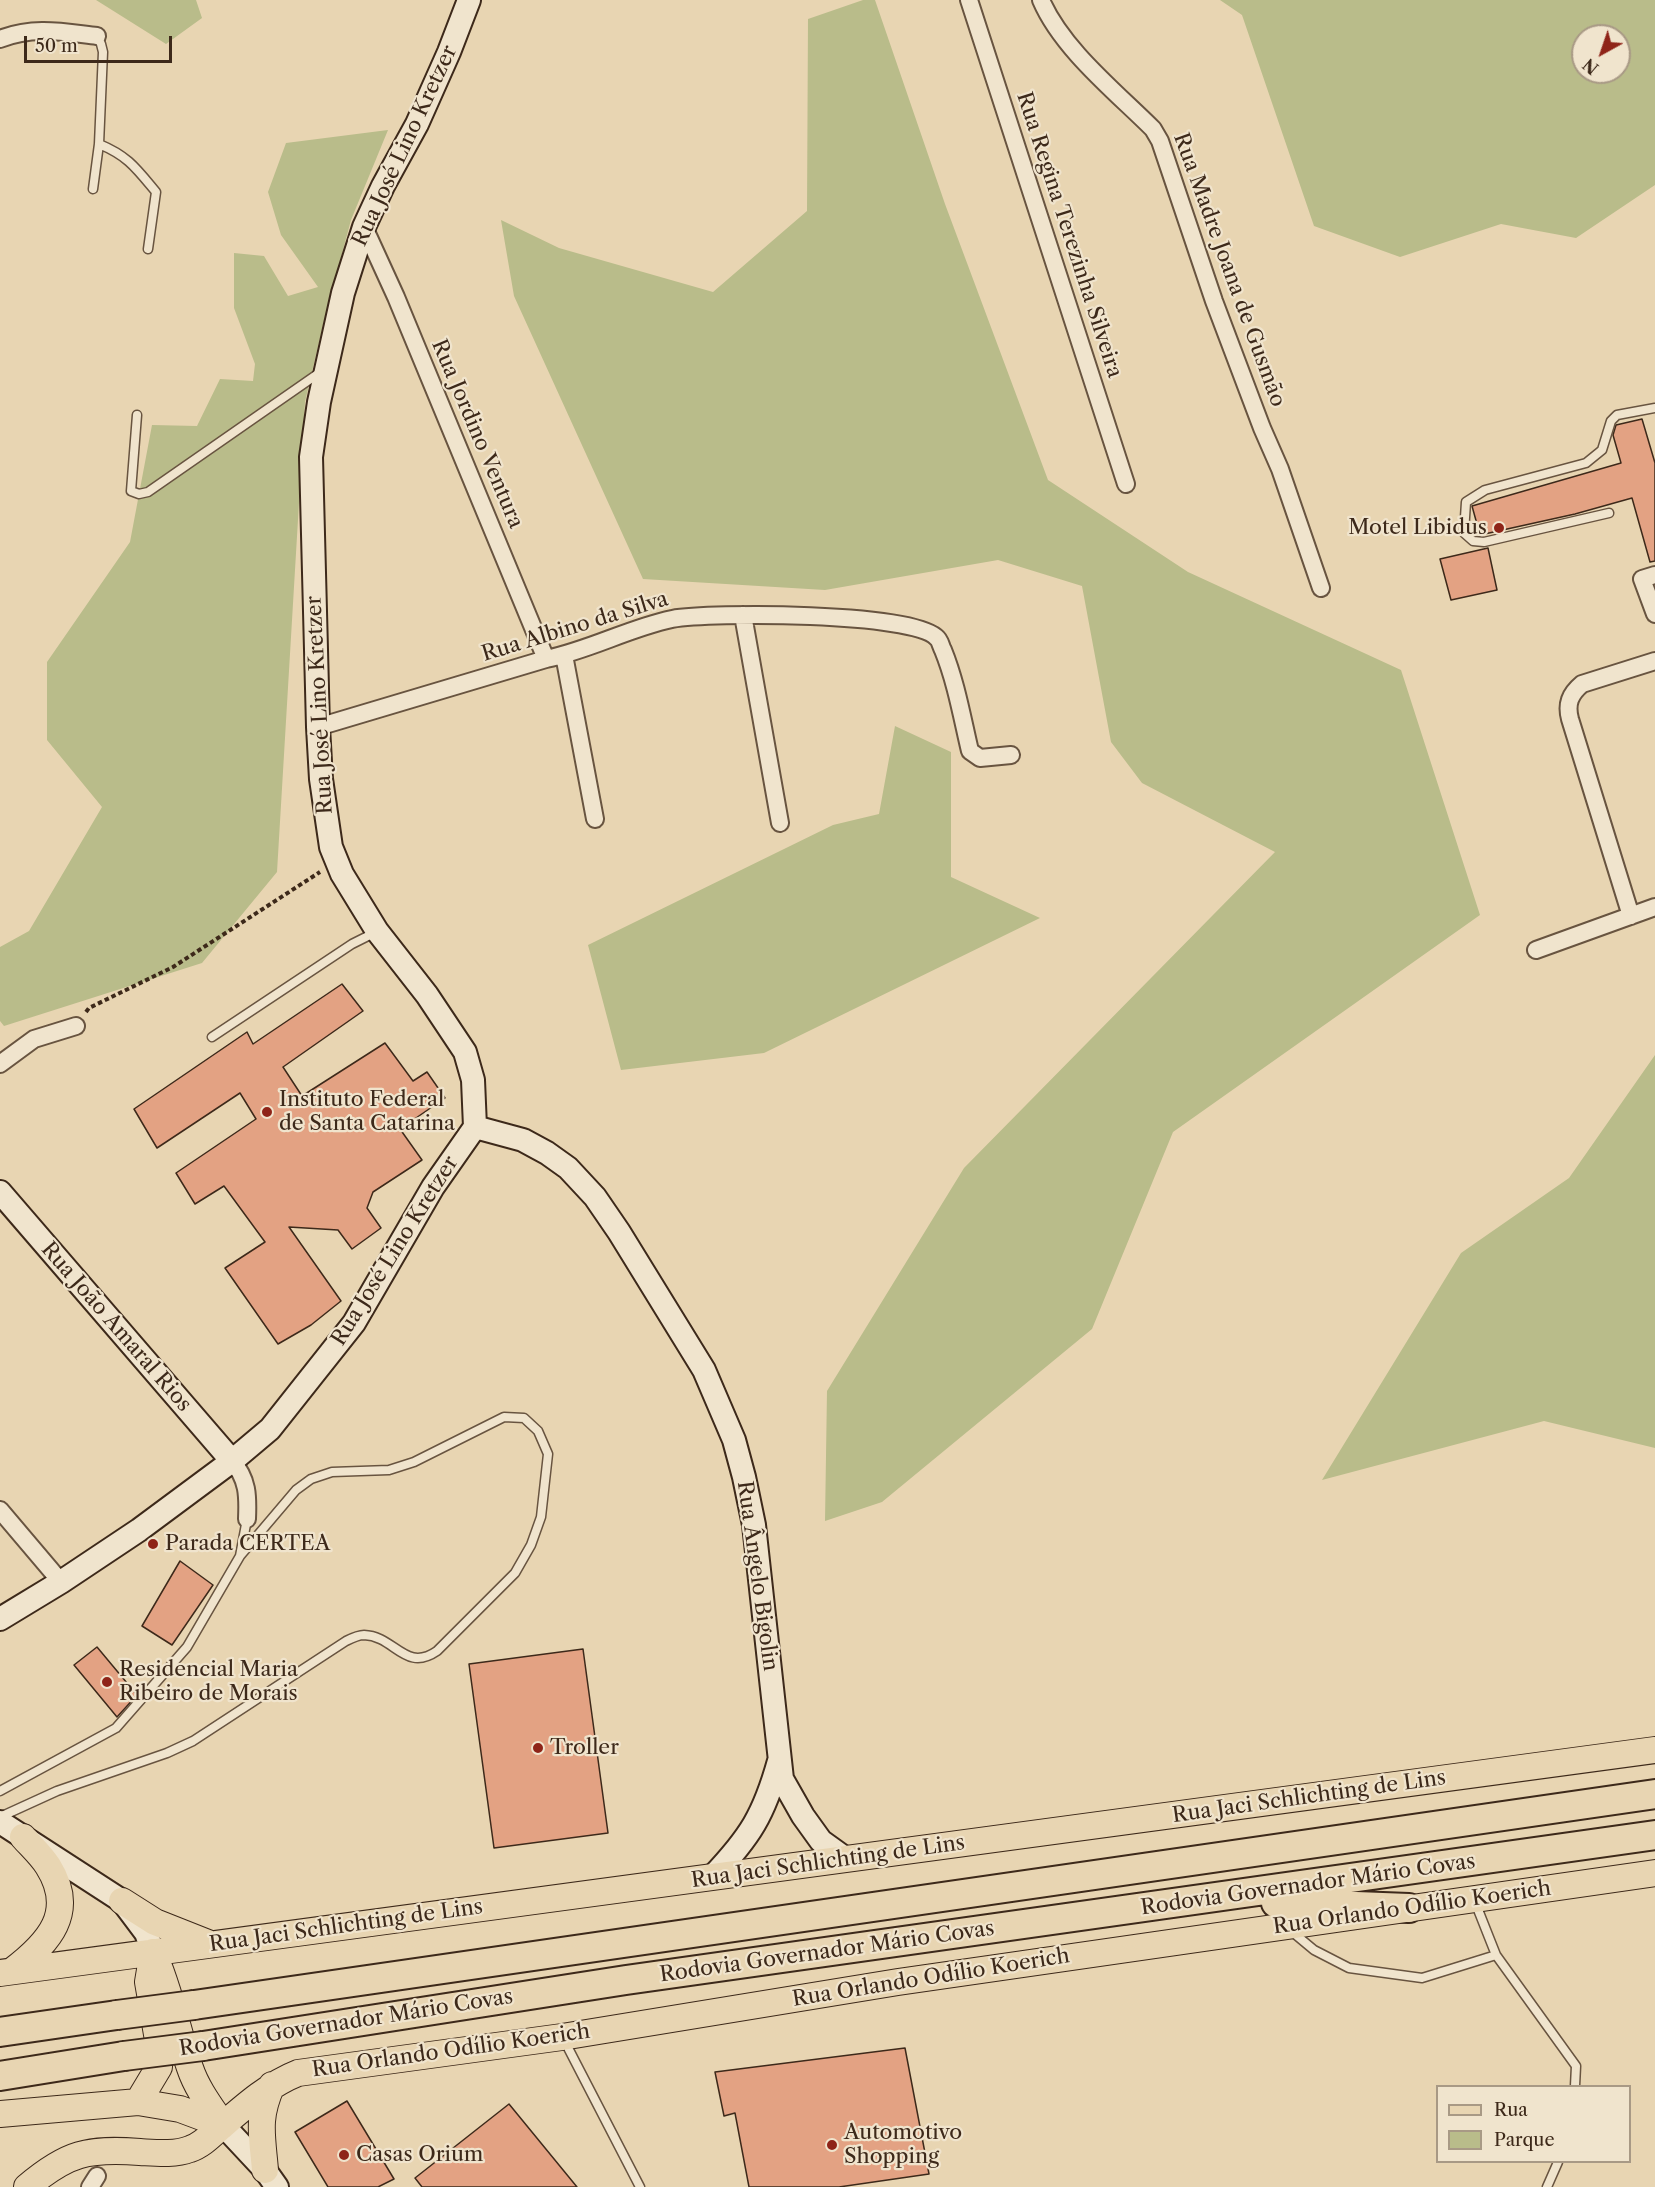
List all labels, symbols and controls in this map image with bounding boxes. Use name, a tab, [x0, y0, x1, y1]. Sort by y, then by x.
scale bar	[27, 24, 176, 62]
north arrow	[1571, 24, 1631, 84]
text: 50 m	[35, 35, 78, 57]
street label: Rua José Lino Kretzer	[347, 42, 463, 250]
text: N	[1579, 54, 1602, 78]
street label: Rua Regina Terezinha Silveira	[1011, 89, 1127, 381]
street label: Rua Madre Joana de Gusmão	[1168, 130, 1290, 410]
street label: Rua Jordino Ventura	[426, 336, 528, 532]
place label: Motel Libidus	[1348, 515, 1487, 541]
marker: Motel Libidus	[1492, 521, 1506, 535]
street label: Rua Albino da Silva	[479, 587, 671, 667]
street label: Rua José Lino Kretzer	[302, 595, 338, 815]
place label: Instituto Federal de Santa Catarina	[279, 1087, 455, 1137]
marker: Instituto Federal de Santa Catarina	[260, 1105, 274, 1119]
street label: Rua José Lino Kretzer	[326, 1152, 464, 1350]
street label: Rua João Amaral Rios	[36, 1237, 196, 1417]
street label: Rua Ângelo Bigolin	[731, 1479, 783, 1673]
place label: Parada CERTEA	[165, 1531, 330, 1557]
marker: Parada CERTEA	[146, 1537, 160, 1551]
place label: Residencial Maria Ribeiro de Morais	[119, 1657, 298, 1707]
marker: Residencial Maria Ribeiro de Morais	[100, 1675, 114, 1689]
place label: Troller	[550, 1735, 619, 1761]
marker: Troller	[531, 1741, 545, 1755]
street label: Rua Jaci Schlichting de Lins	[1171, 1765, 1447, 1829]
street label: Rua Jaci Schlichting de Lins	[690, 1830, 966, 1894]
street label: Rodovia Governador Mário Covas	[1139, 1849, 1477, 1921]
street label: Rua Orlando Odílio Koerich	[1271, 1876, 1553, 1940]
street label: Rua Jaci Schlichting de Lins	[208, 1894, 484, 1958]
street label: Rodovia Governador Mário Covas	[658, 1916, 996, 1988]
street label: Rua Orlando Odílio Koerich	[791, 1944, 1071, 2012]
street label: Rodovia Governador Mário Covas	[177, 1984, 515, 2062]
street label: Rua Orlando Odílio Koerich	[310, 2019, 592, 2083]
legend	[1436, 2085, 1631, 2163]
text: Rua	[1494, 2099, 1528, 2121]
place label: Automotivo Shopping	[844, 2120, 962, 2170]
text: Parque	[1494, 2129, 1555, 2151]
marker: Automotivo Shopping	[825, 2138, 839, 2152]
place label: Casas Orium	[356, 2142, 483, 2168]
marker: Casas Orium	[337, 2148, 351, 2162]

